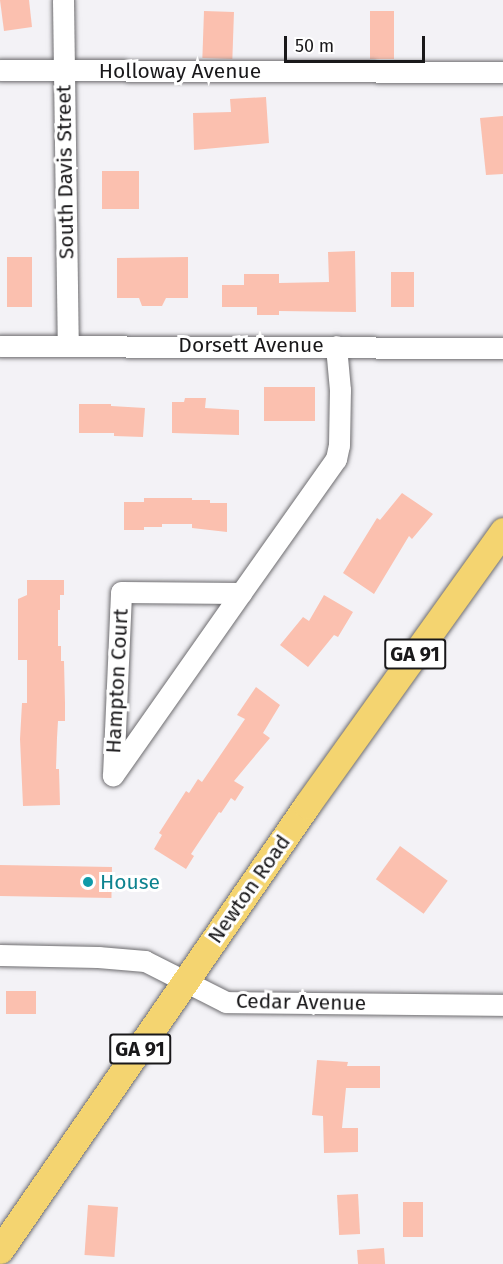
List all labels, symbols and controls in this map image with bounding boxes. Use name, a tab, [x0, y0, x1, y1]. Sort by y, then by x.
scale bar	[287, 24, 428, 62]
text: 50 m	[295, 35, 334, 57]
street label: Holloway Avenue	[99, 58, 261, 84]
street label: South Davis Street	[51, 85, 79, 259]
street label: Dorsett Avenue	[178, 332, 324, 358]
street label: Hampton Court	[101, 608, 133, 754]
road number: GA 91	[384, 637, 446, 671]
street label: Newton Road	[202, 830, 296, 948]
place label: House	[100, 869, 160, 895]
marker: House	[81, 875, 95, 889]
street label: Cedar Avenue	[236, 988, 366, 1016]
road number: GA 91	[108, 1032, 172, 1066]

